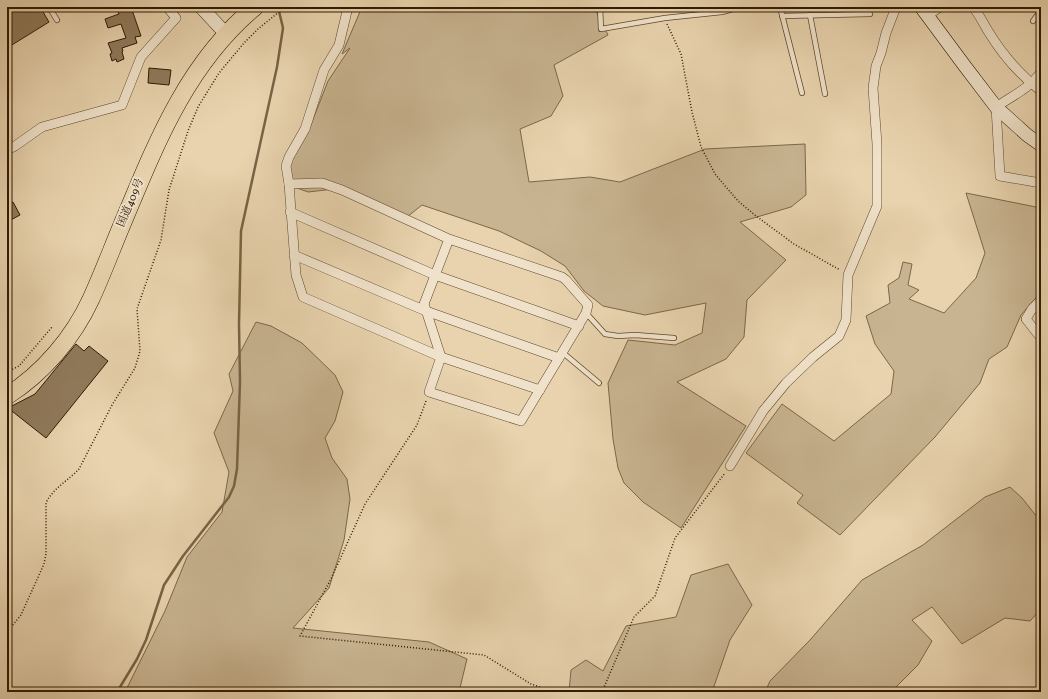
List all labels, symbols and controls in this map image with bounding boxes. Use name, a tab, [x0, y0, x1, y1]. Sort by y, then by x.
street label: 国道409号	[114, 176, 148, 230]

